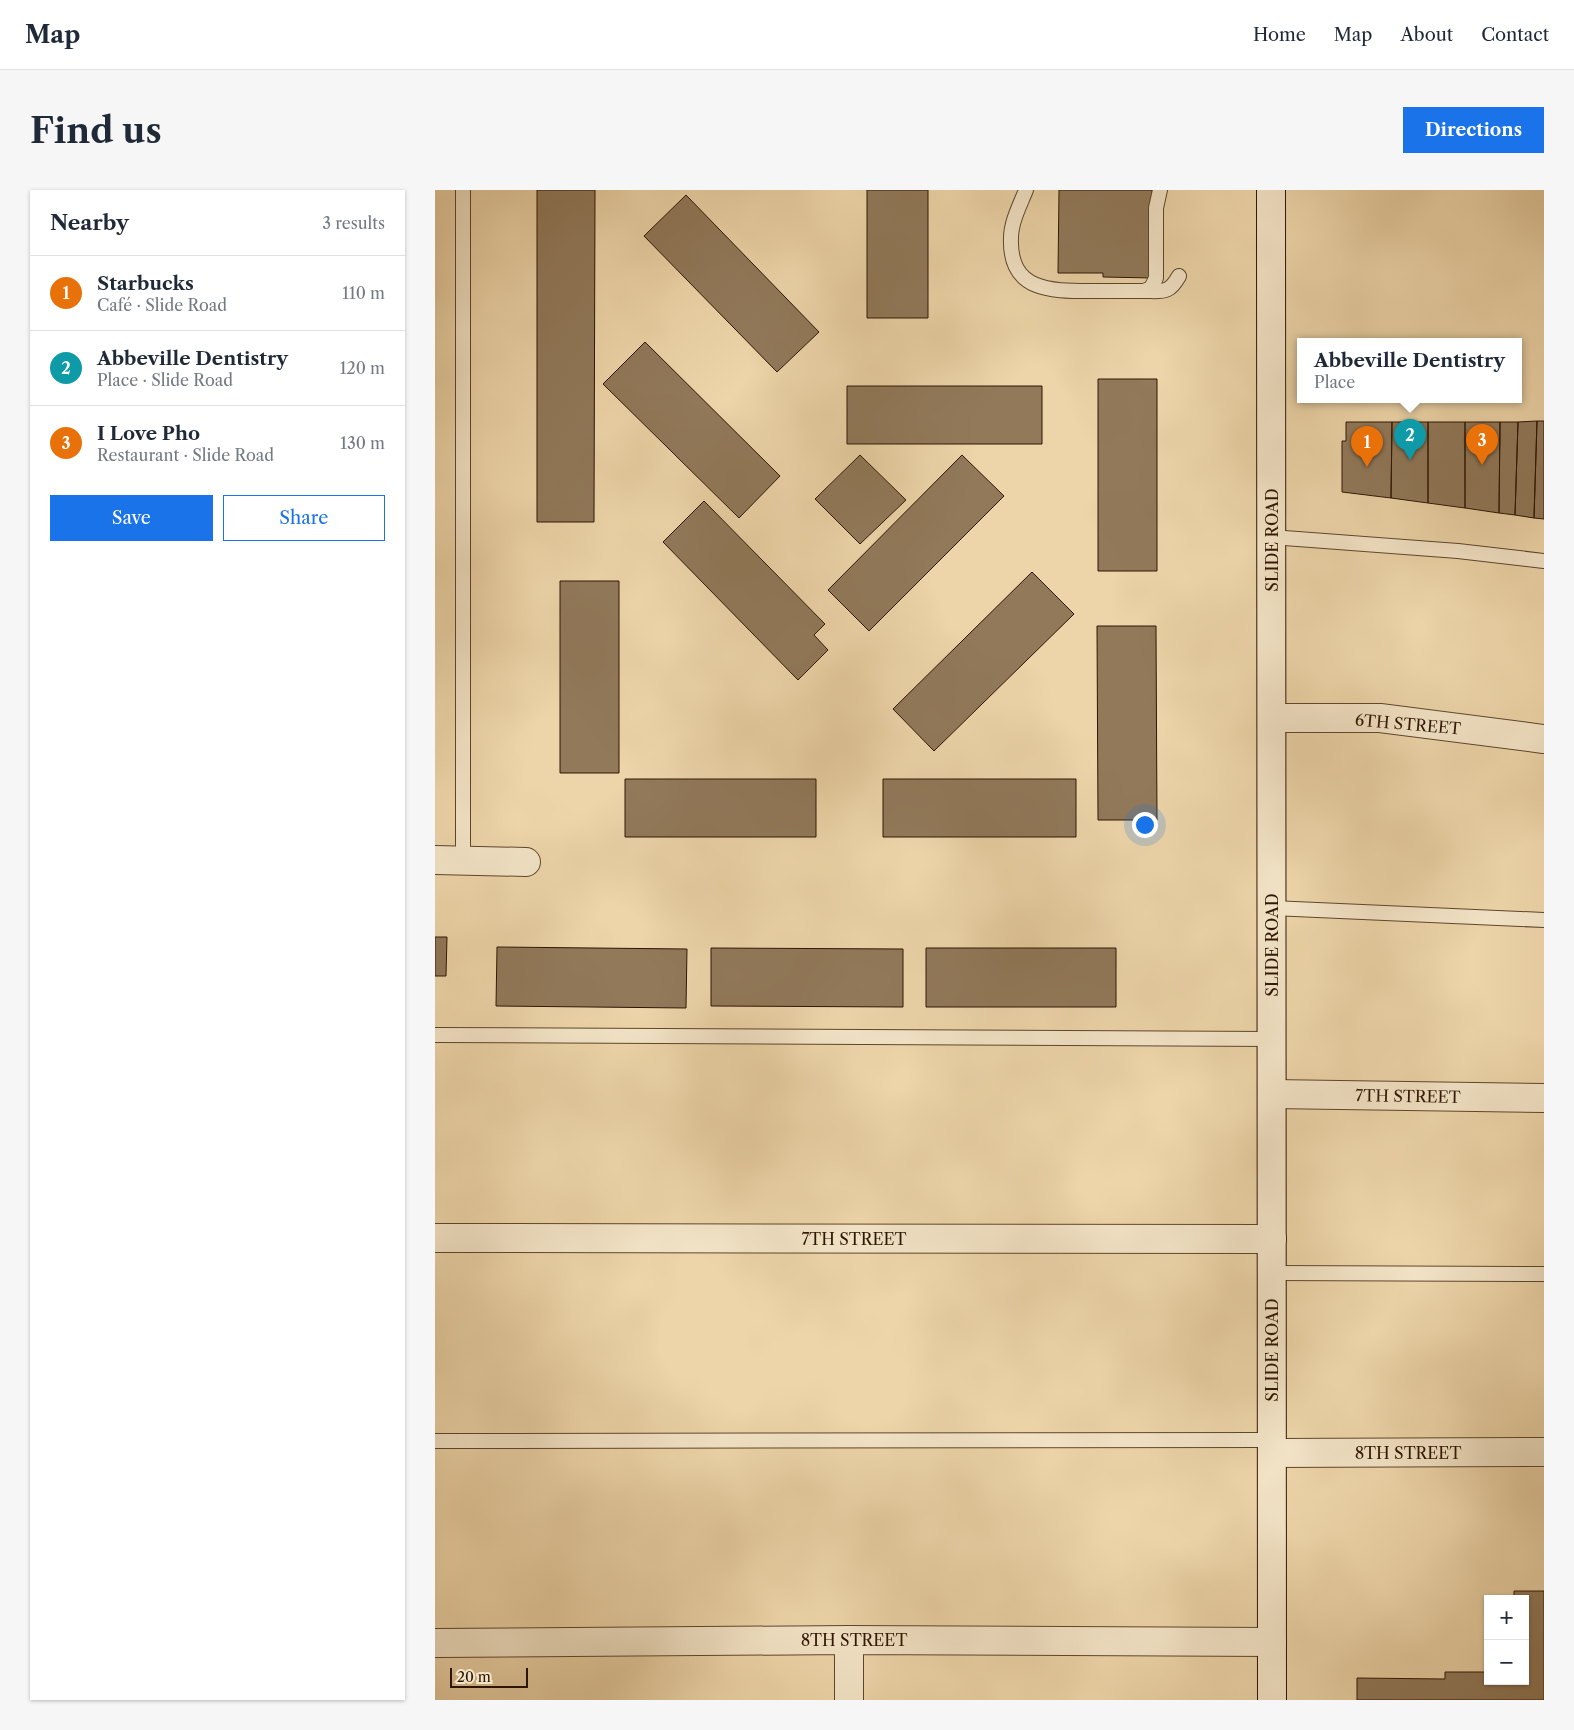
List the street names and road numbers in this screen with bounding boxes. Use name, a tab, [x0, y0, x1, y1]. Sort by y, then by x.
street label: SLIDE ROAD	[1262, 488, 1282, 592]
street label: 6TH STREET	[1354, 709, 1462, 739]
street label: SLIDE ROAD	[1262, 893, 1282, 997]
street label: 7TH STREET	[1355, 1085, 1461, 1107]
street label: 7TH STREET	[801, 1229, 907, 1249]
street label: SLIDE ROAD	[1262, 1298, 1282, 1402]
street label: 8TH STREET	[1355, 1443, 1461, 1463]
street label: 8TH STREET	[801, 1630, 907, 1650]

